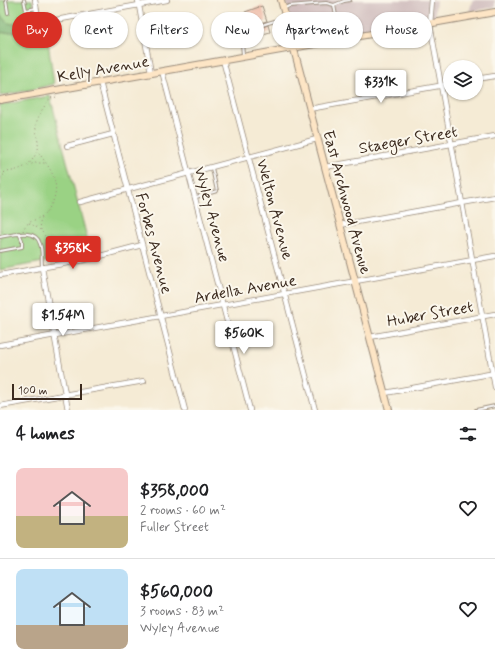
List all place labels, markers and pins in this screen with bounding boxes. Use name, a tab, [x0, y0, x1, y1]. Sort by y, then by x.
pin: $331K	[353, 70, 409, 104]
pin: $358K	[45, 236, 101, 270]
pin: $1.54M	[30, 303, 96, 337]
pin: $560K	[216, 321, 272, 355]

